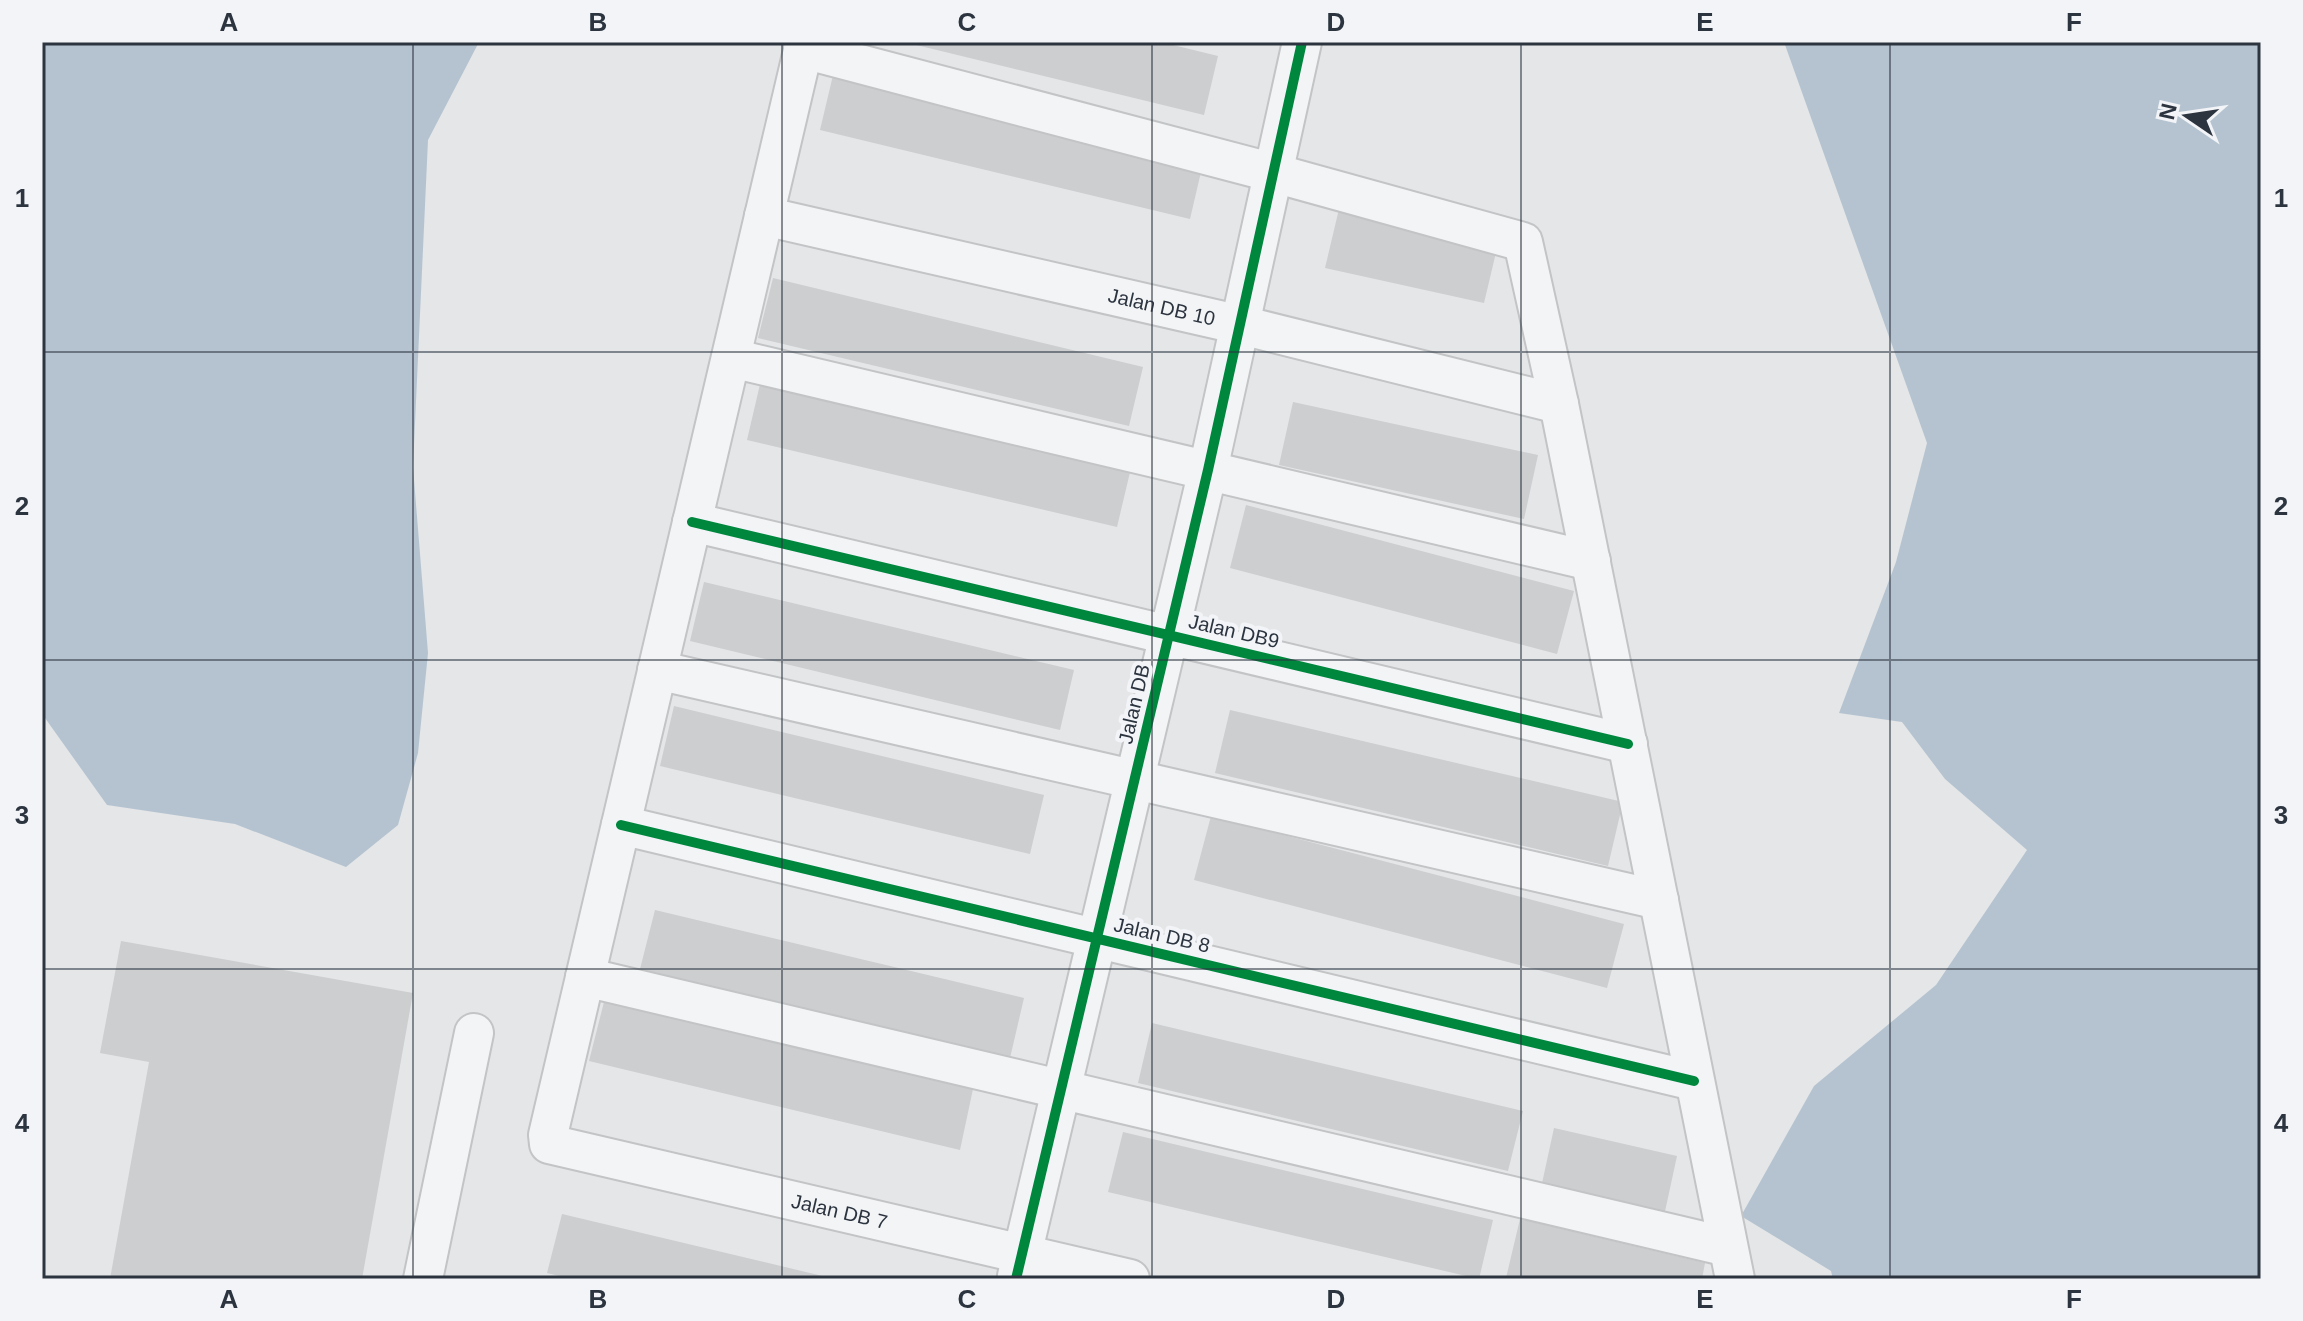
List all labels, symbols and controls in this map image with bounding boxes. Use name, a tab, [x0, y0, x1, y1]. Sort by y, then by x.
text: A	[220, 7, 239, 37]
text: B	[589, 7, 607, 37]
text: C	[958, 7, 977, 37]
text: D	[1327, 7, 1345, 37]
text: E	[1696, 7, 1714, 37]
text: F	[2066, 7, 2082, 37]
north arrow	[2147, 76, 2227, 156]
text: N	[2154, 101, 2182, 122]
text: 1	[15, 183, 29, 213]
text: 1	[2274, 183, 2288, 213]
street label: Jalan DB 10	[1106, 284, 1217, 330]
text: 2	[15, 491, 29, 521]
text: 2	[2274, 491, 2288, 521]
street label: Jalan DB9	[1187, 610, 1281, 652]
street label: Jalan DB	[1114, 662, 1154, 746]
text: 3	[15, 800, 29, 830]
text: 3	[2274, 800, 2288, 830]
street label: Jalan DB 8	[1112, 913, 1212, 957]
text: 4	[15, 1108, 30, 1138]
text: 4	[2274, 1108, 2289, 1138]
street label: Jalan DB 7	[789, 1190, 890, 1233]
text: A	[220, 1284, 239, 1314]
text: B	[589, 1284, 607, 1314]
text: C	[958, 1284, 977, 1314]
text: D	[1327, 1284, 1345, 1314]
text: E	[1696, 1284, 1714, 1314]
text: F	[2066, 1284, 2082, 1314]

